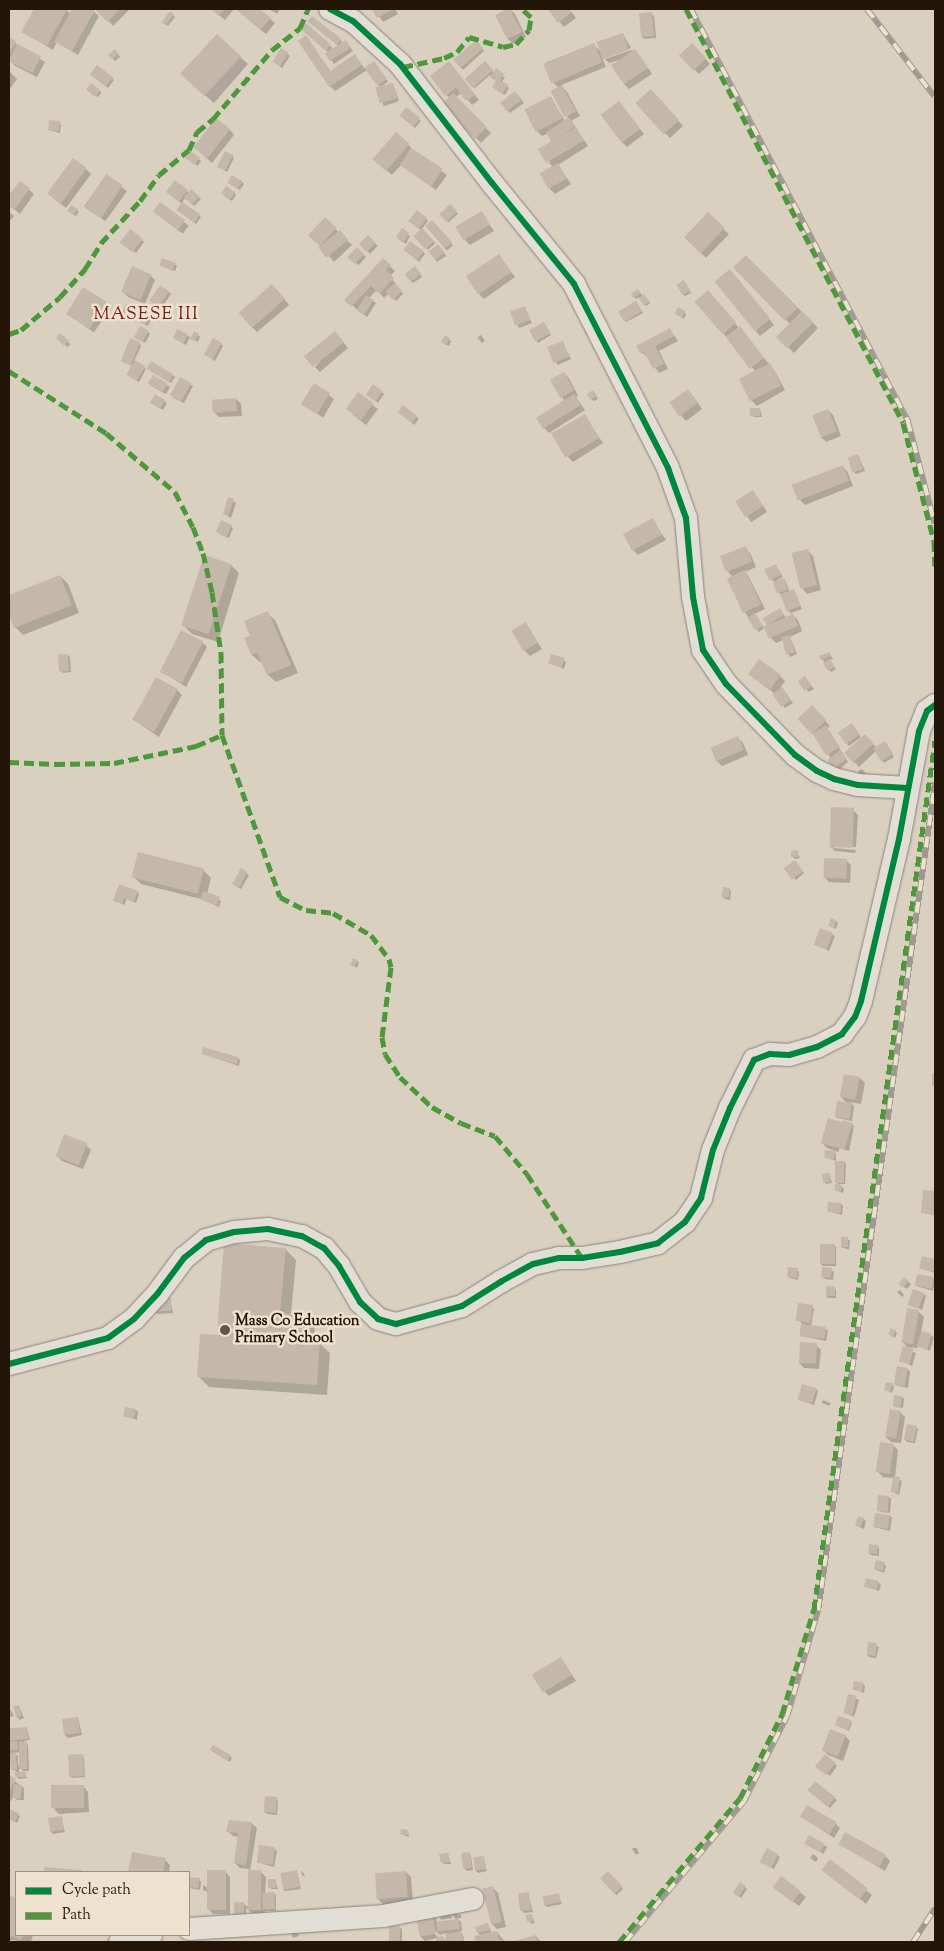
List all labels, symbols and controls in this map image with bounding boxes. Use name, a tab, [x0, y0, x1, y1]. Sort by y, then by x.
district label: MASESE III	[92, 304, 200, 326]
place label: Mass Co Education Primary School	[235, 1312, 360, 1347]
marker: Mass Co Education Primary School	[219, 1324, 231, 1336]
legend	[15, 1871, 190, 1936]
text: Cycle path	[62, 1880, 131, 1901]
text: Path	[62, 1905, 91, 1926]

